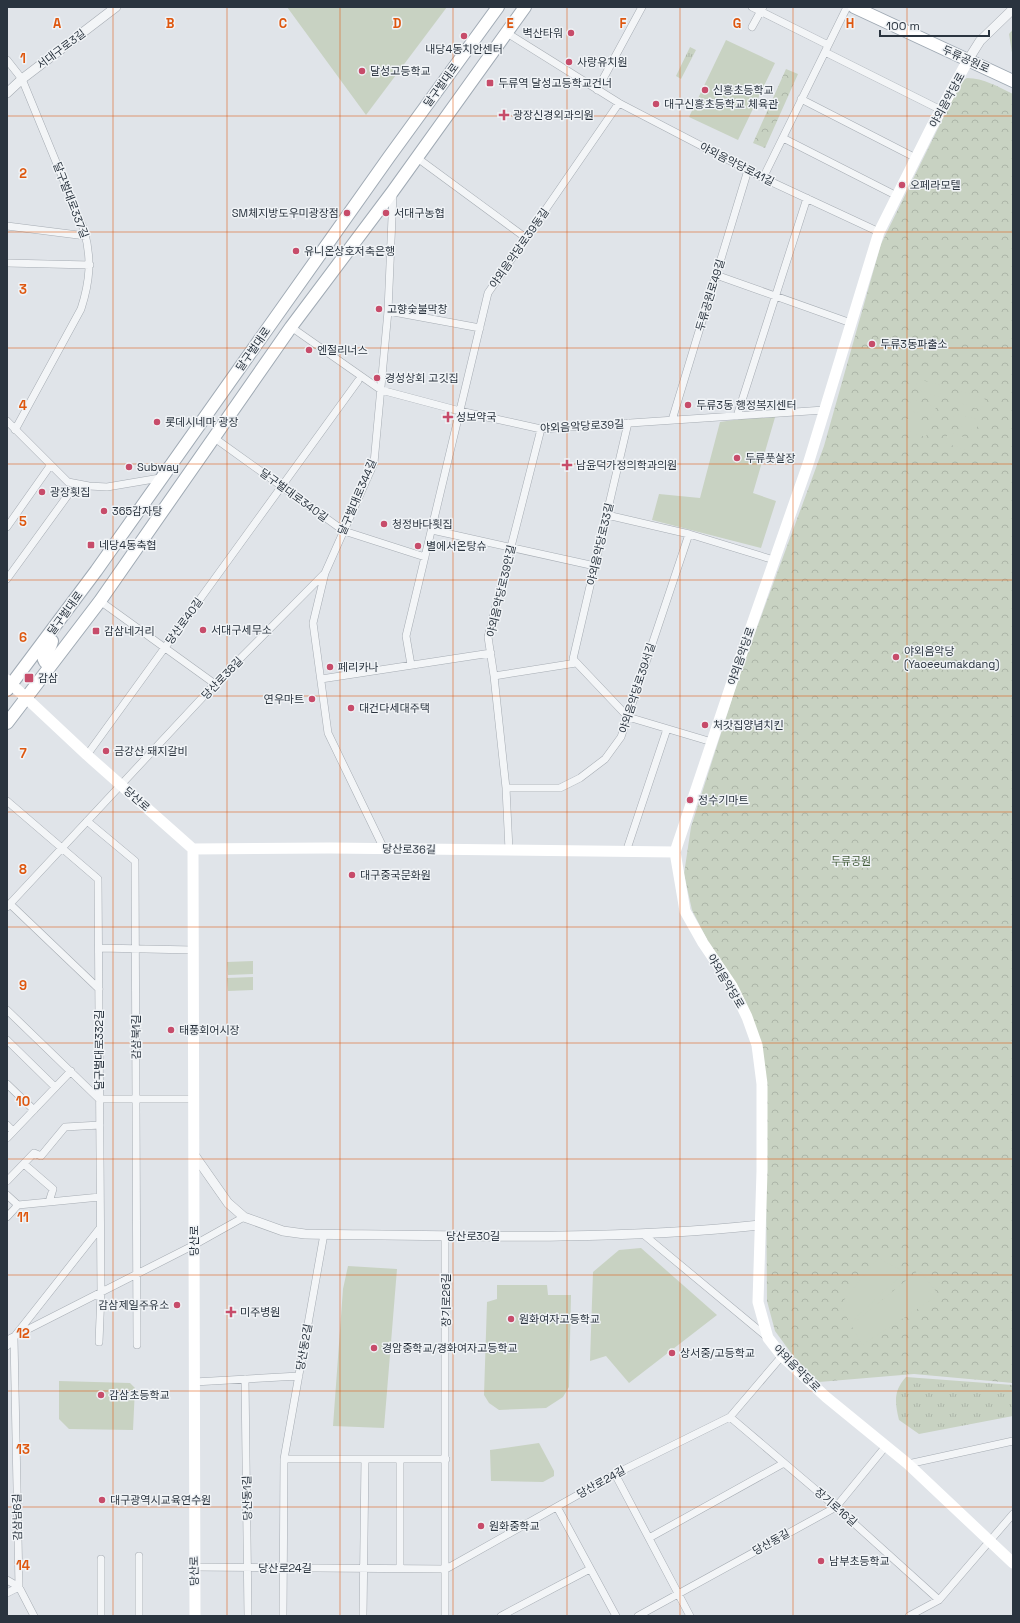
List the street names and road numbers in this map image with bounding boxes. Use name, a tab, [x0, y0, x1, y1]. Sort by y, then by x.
street label: 서대구로3길	[34, 26, 88, 72]
street label: 두류공원로	[940, 42, 992, 76]
street label: 달구벌대로	[420, 60, 462, 110]
street label: 야외음악당로	[926, 70, 968, 130]
street label: 야외음악당로41길	[697, 139, 777, 189]
street label: 달구벌대로337길	[50, 160, 92, 240]
street label: 야외음악당로39동길	[486, 205, 552, 291]
street label: 두류공원로49길	[692, 257, 728, 333]
street label: 달구벌대로	[233, 324, 273, 374]
street label: 야외음악당로39길	[540, 417, 624, 435]
street label: 달구벌대로344길	[335, 457, 379, 537]
street label: 달구벌대로340길	[257, 465, 331, 525]
street label: 야외음악당로33길	[584, 501, 616, 587]
street label: 야외음악당로39안길	[484, 543, 518, 639]
street label: 달구벌대로	[44, 588, 86, 638]
street label: 당산로40길	[162, 595, 206, 647]
street label: 야외음악당로	[724, 625, 758, 687]
street label: 야외음악당로39서길	[616, 641, 658, 735]
street label: 당산로38길	[198, 654, 246, 702]
street label: 당산로	[121, 784, 153, 814]
street label: 당산로36길	[382, 842, 436, 856]
street label: 야외음악당로	[704, 951, 748, 1011]
street label: 달구벌대로332길	[92, 1010, 106, 1090]
street label: 감삼북1길	[129, 1014, 143, 1060]
street label: 당산로	[187, 1226, 201, 1256]
street label: 당산로30길	[446, 1229, 500, 1243]
street label: 장기로26길	[439, 1273, 453, 1327]
street label: 당산동2길	[293, 1323, 315, 1371]
street label: 야외음악당로	[771, 1342, 823, 1394]
street label: 당산로24길	[574, 1463, 628, 1501]
street label: 당산동1길	[240, 1475, 254, 1521]
street label: 장기로16길	[812, 1485, 860, 1529]
street label: 감삼남6길	[10, 1493, 24, 1541]
street label: 당산동길	[750, 1526, 792, 1558]
street label: 당산로	[187, 1556, 201, 1586]
street label: 당산로24길	[258, 1561, 312, 1575]

